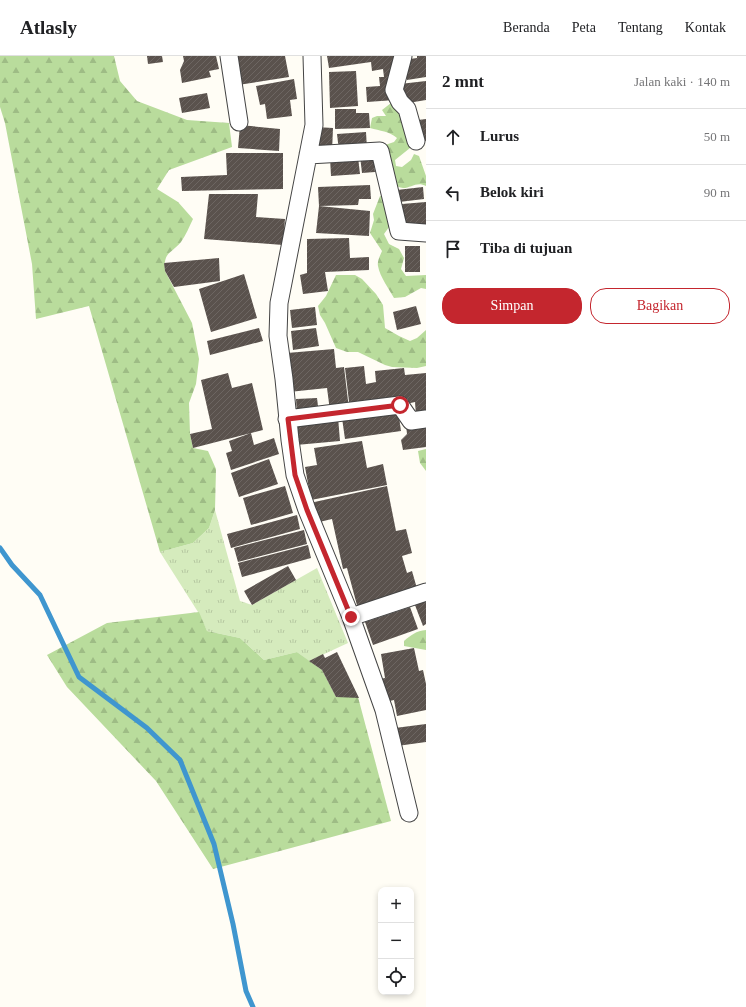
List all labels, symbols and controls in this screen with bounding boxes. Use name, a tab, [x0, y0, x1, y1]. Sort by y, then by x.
text: Atlasly	[20, 17, 77, 38]
text: Beranda	[503, 20, 550, 35]
text: Peta	[572, 20, 596, 35]
text: Tentang	[618, 20, 663, 35]
text: Kontak	[685, 20, 726, 35]
text: 2 mnt	[442, 72, 484, 91]
text: Jalan kaki · 140 m	[634, 74, 730, 89]
icon: ahead	[442, 126, 464, 148]
text: Lurus	[480, 128, 519, 144]
text: 50 m	[704, 129, 730, 144]
icon: left	[442, 182, 464, 204]
text: Belok kiri	[480, 184, 544, 200]
text: 90 m	[704, 185, 730, 200]
icon: arrive	[442, 238, 464, 260]
text: Tiba di tujuan	[480, 240, 572, 256]
button: Simpan	[442, 288, 582, 324]
button: Bagikan	[590, 288, 730, 324]
route start	[391, 396, 409, 414]
route end	[342, 608, 360, 626]
map controls	[378, 887, 414, 995]
button: +	[378, 887, 414, 923]
button: −	[378, 923, 414, 959]
button: locate	[378, 959, 414, 995]

